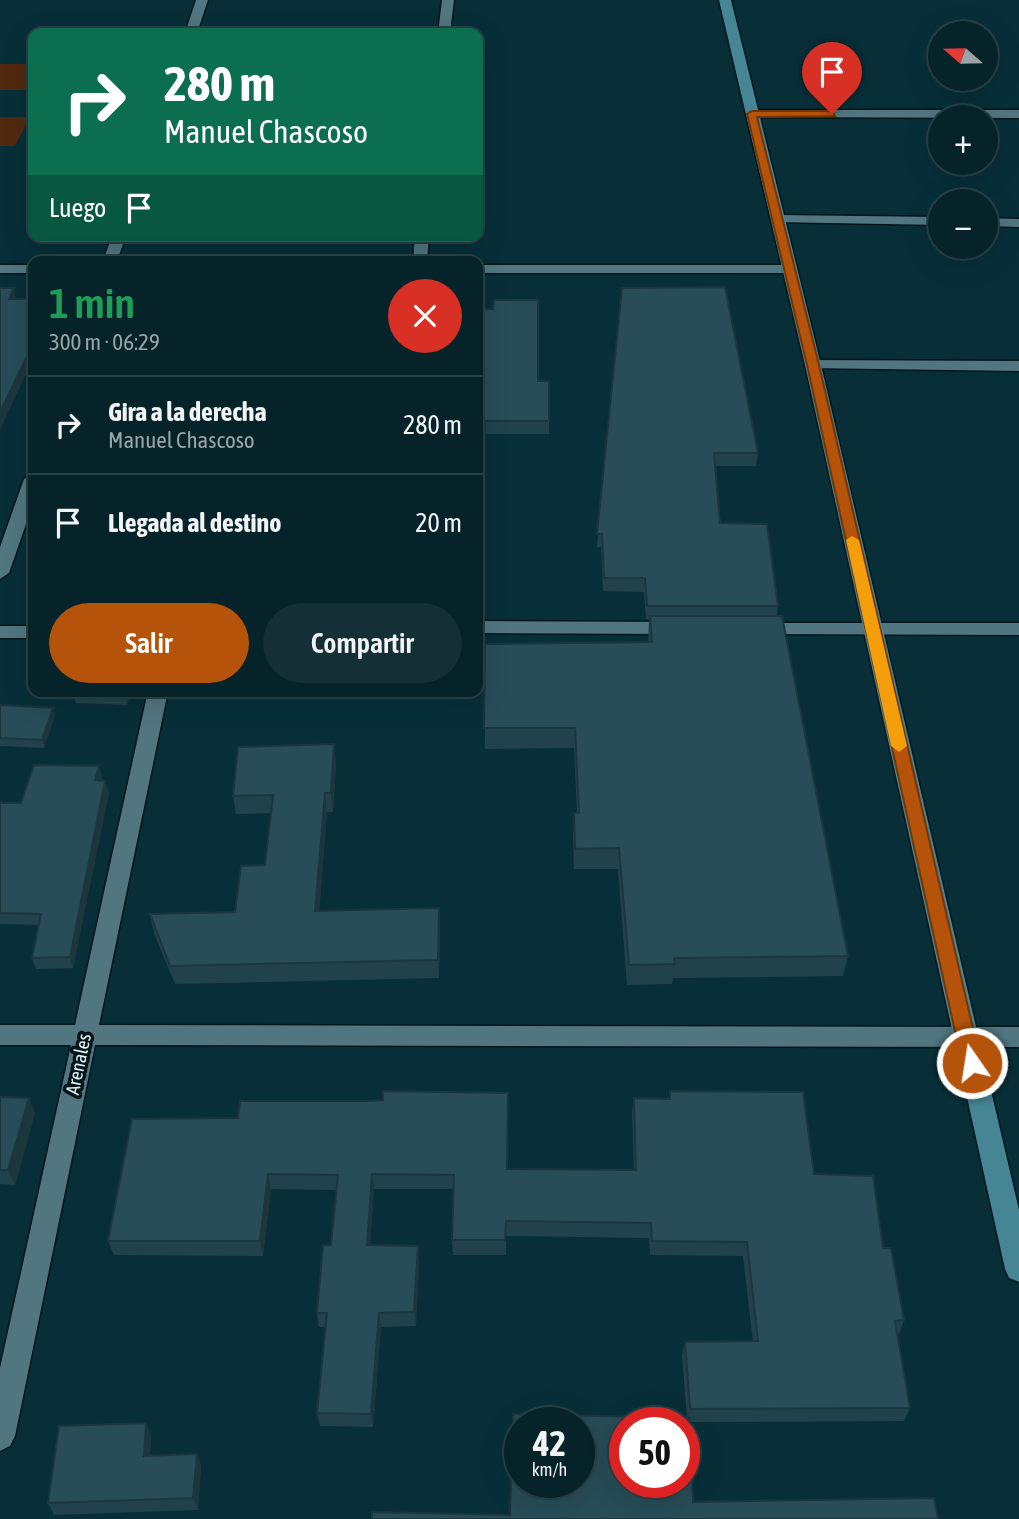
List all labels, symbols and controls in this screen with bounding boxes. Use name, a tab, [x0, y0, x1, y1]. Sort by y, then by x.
north arrow	[928, 21, 998, 91]
map controls	[928, 21, 998, 259]
pin	[802, 42, 862, 114]
icon: arrive	[813, 53, 851, 91]
text: 280 m	[164, 55, 275, 111]
icon: right	[49, 56, 140, 147]
button: +	[928, 105, 998, 175]
text: Manuel Chascoso	[164, 113, 368, 150]
icon: arrive	[120, 189, 158, 227]
button: −	[928, 189, 998, 259]
text: Luego	[49, 193, 106, 223]
text: 1 min	[49, 279, 135, 327]
button: close	[388, 279, 462, 353]
text: 300 m · 06:29	[49, 329, 160, 355]
text: Gira a la derecha	[108, 397, 267, 427]
icon: right	[49, 406, 87, 444]
text: 280 m	[403, 410, 462, 440]
text: Manuel Chascoso	[108, 427, 255, 453]
icon: arrive	[49, 504, 87, 542]
text: Llegada al destino	[108, 508, 281, 538]
text: 20 m	[415, 508, 462, 538]
button: Salir	[49, 603, 249, 683]
button: Compartir	[263, 603, 462, 683]
position arrow	[935, 1026, 1009, 1100]
street label: Arenales	[61, 1031, 95, 1097]
speed limit sign: 50	[609, 1407, 700, 1498]
text: 42	[533, 1423, 566, 1463]
text: km/h	[532, 1459, 567, 1480]

